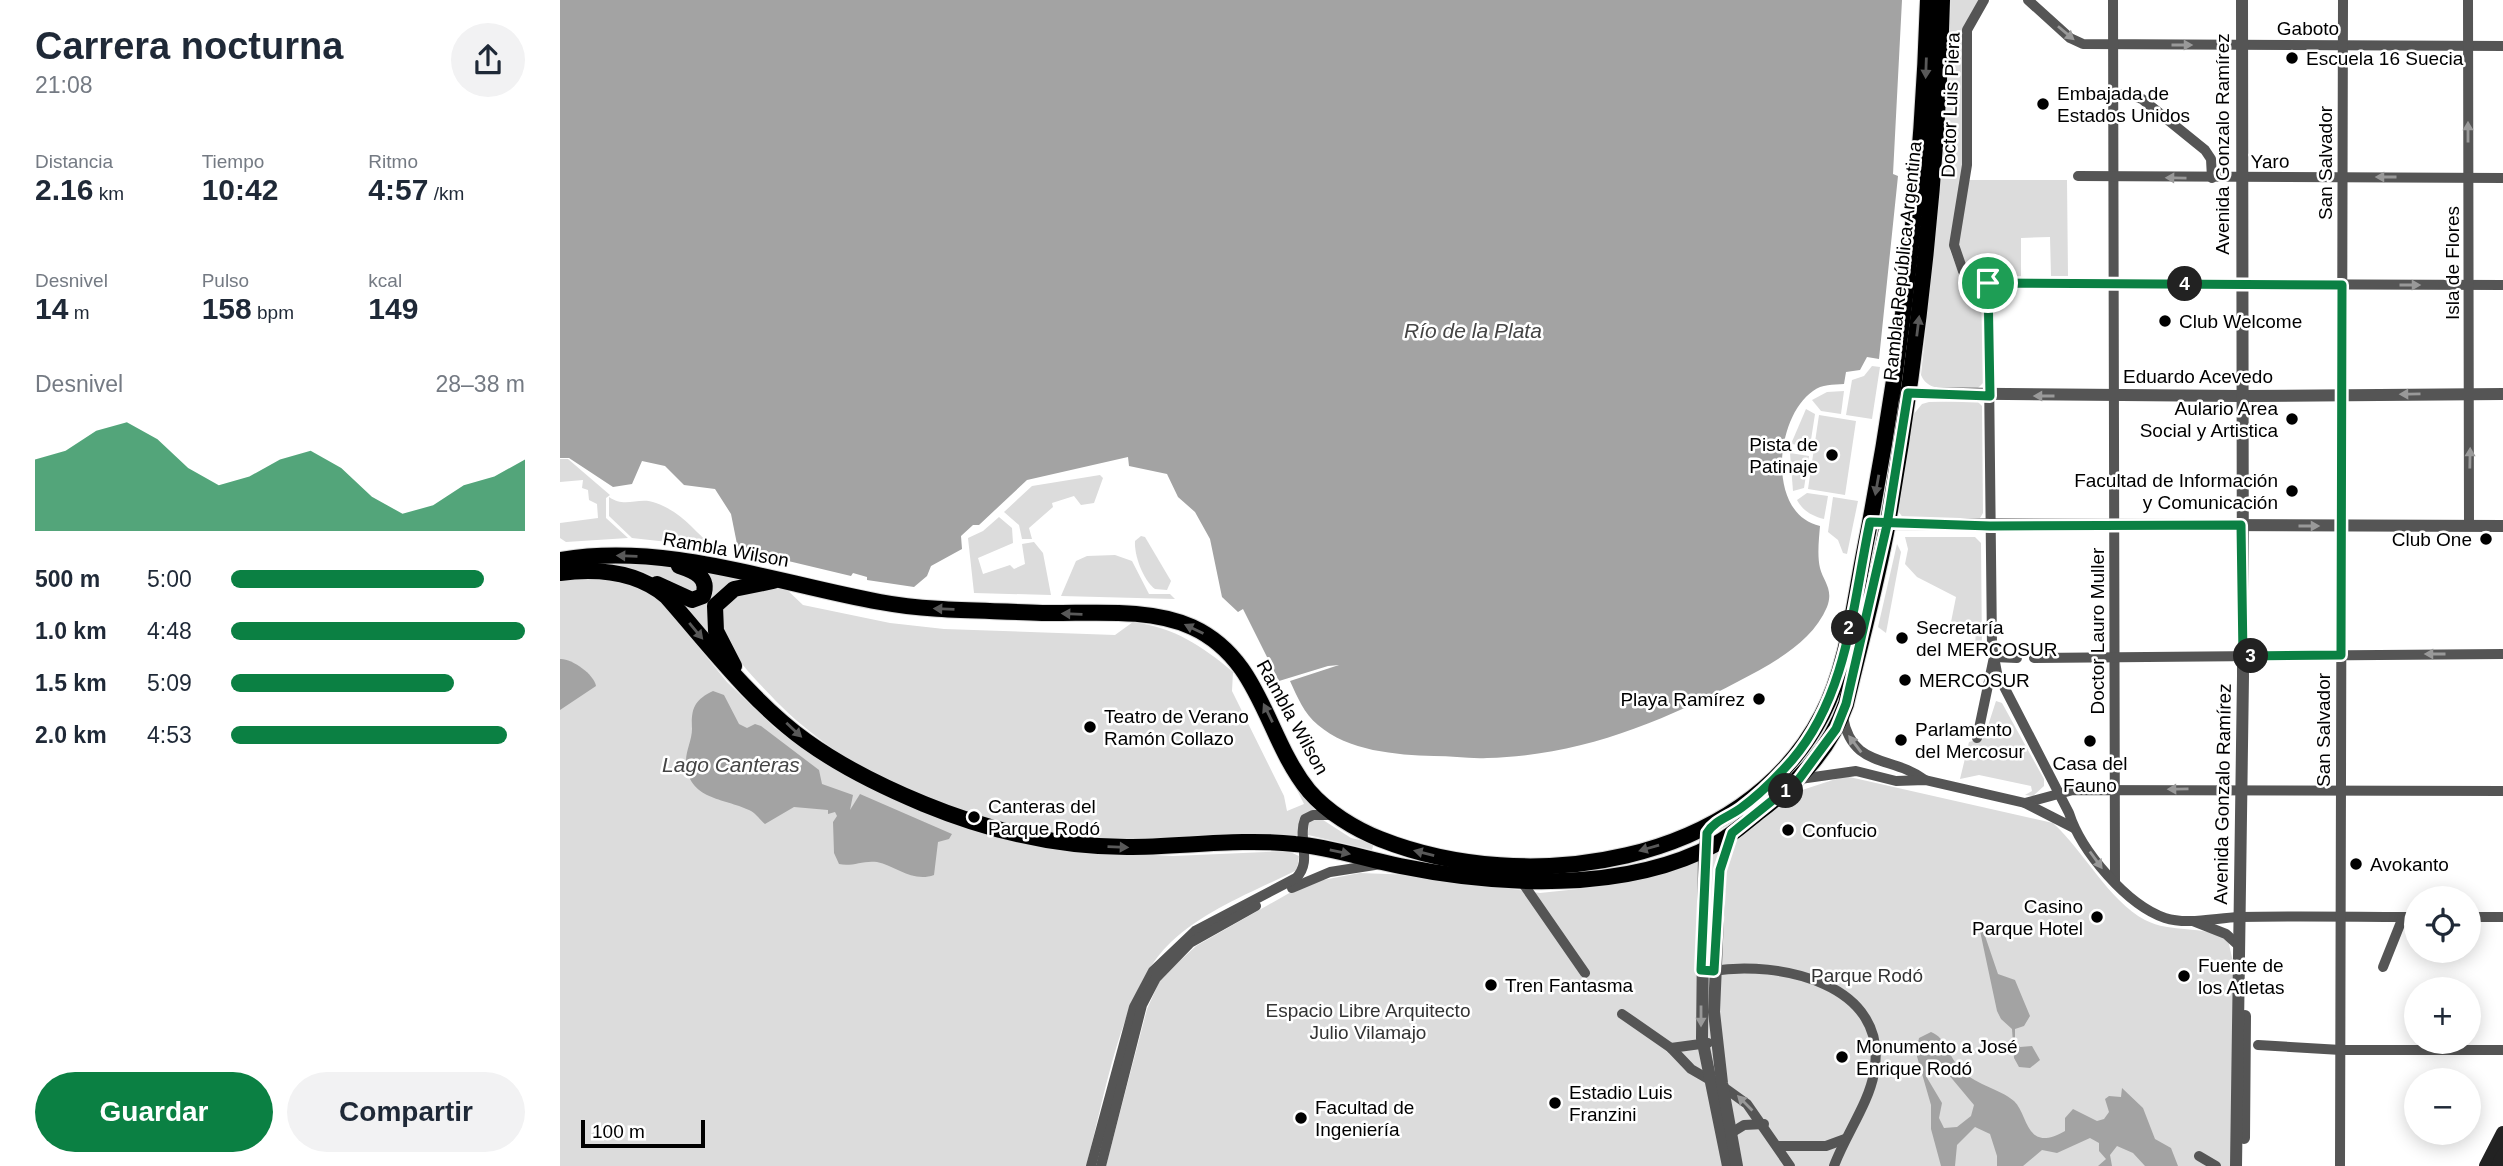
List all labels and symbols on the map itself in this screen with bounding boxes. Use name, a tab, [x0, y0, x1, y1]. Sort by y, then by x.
street label: Gaboto	[2277, 18, 2339, 39]
one-way arrow	[2057, 26, 2075, 41]
street label: Doctor Luis Piera	[1937, 31, 1964, 178]
street label: Avenida Gonzalo Ramírez	[2212, 33, 2233, 255]
one-way arrow	[2171, 39, 2193, 51]
place label: Escuela 16 Suecia	[2306, 48, 2464, 69]
marker: Escuela 16 Suecia	[2284, 50, 2300, 66]
one-way arrow	[1920, 57, 1931, 79]
place label: Embajada de Estados Unidos	[2057, 83, 2190, 126]
marker: Embajada de Estados Unidos	[2035, 96, 2051, 112]
street label: San Salvador	[2315, 105, 2336, 220]
one-way arrow	[2462, 121, 2474, 143]
street label: Rambla República Argentina	[1879, 140, 1926, 382]
street label: Yaro	[2250, 151, 2290, 172]
one-way arrow	[2375, 171, 2397, 183]
one-way arrow	[2165, 172, 2187, 184]
street label: Isla de Flores	[2442, 206, 2463, 320]
pin	[1958, 253, 2018, 313]
pin: 4	[2168, 266, 2202, 302]
one-way arrow	[2399, 279, 2421, 291]
place label: Club Welcome	[2179, 311, 2302, 332]
marker: Club Welcome	[2157, 313, 2173, 329]
one-way arrow	[1912, 315, 1923, 337]
water label: Río de la Plata	[1404, 319, 1542, 342]
street label: Eduardo Acevedo	[2123, 366, 2273, 387]
one-way arrow	[2399, 389, 2421, 400]
one-way arrow	[2033, 390, 2055, 402]
place label: Aulario Area Social y Artistica	[2140, 398, 2278, 441]
marker: Aulario Area Social y Artistica	[2284, 411, 2300, 427]
place label: Pista de Patinaje	[1749, 434, 1818, 477]
one-way arrow	[2464, 446, 2475, 468]
marker: Pista de Patinaje	[1824, 447, 1840, 463]
place label: Facultad de Información y Comunicación	[2074, 470, 2278, 513]
one-way arrow	[1871, 474, 1882, 496]
marker: Facultad de Información y Comunicación	[2284, 483, 2300, 499]
one-way arrow	[2298, 520, 2320, 532]
street label: Rambla Wilson	[661, 528, 791, 571]
place label: Club One	[2392, 529, 2472, 550]
marker: Club One	[2478, 531, 2494, 547]
street label: Doctor Lauro Muller	[2087, 547, 2108, 714]
one-way arrow	[616, 551, 638, 562]
one-way arrow	[933, 604, 955, 615]
one-way arrow	[1061, 608, 1083, 619]
pin: 2	[1832, 610, 1866, 646]
place label: Secretaría del MERCOSUR	[1916, 617, 2057, 660]
one-way arrow	[688, 622, 703, 640]
one-way arrow	[1184, 623, 1204, 634]
marker: Secretaría del MERCOSUR	[1894, 630, 1910, 646]
pin: 3	[2234, 638, 2268, 674]
one-way arrow	[2424, 649, 2446, 660]
street label: Rambla Wilson	[1252, 656, 1333, 778]
place label: MERCOSUR	[1919, 670, 2030, 691]
marker: MERCOSUR	[1897, 672, 1913, 688]
street label: San Salvador	[2313, 672, 2334, 787]
street label: Avenida Gonzalo Ramírez	[2210, 683, 2235, 905]
place label: Playa Ramírez	[1620, 689, 1745, 710]
marker: Playa Ramírez	[1751, 691, 1767, 707]
one-way arrow	[1262, 703, 1273, 723]
place label: Teatro de Verano Ramón Collazo	[1104, 706, 1249, 749]
marker: Teatro de Verano Ramón Collazo	[1082, 719, 1098, 735]
place label: Parlamento del Mercosur	[1915, 719, 2025, 762]
one-way arrow	[785, 722, 802, 738]
marker: Parlamento del Mercosur	[1893, 732, 1909, 748]
marker: Casa del Fauno	[2082, 733, 2098, 749]
one-way arrow	[1848, 734, 1862, 753]
water label: Lago Canteras	[662, 753, 800, 776]
place label: Casa del Fauno	[2053, 753, 2128, 796]
pin: 1	[1768, 774, 1804, 808]
one-way arrow	[2166, 784, 2188, 795]
place label: Canteras del Parque Rodó	[988, 796, 1100, 839]
marker: Canteras del Parque Rodó	[966, 809, 982, 825]
place label: Confucio	[1802, 820, 1877, 841]
marker: Confucio	[1780, 822, 1796, 838]
one-way arrow	[1107, 841, 1129, 852]
one-way arrow	[1637, 843, 1659, 854]
one-way arrow	[1329, 846, 1351, 857]
one-way arrow	[1413, 847, 1435, 858]
one-way arrow	[2089, 851, 2103, 869]
place label: Avokanto	[2370, 854, 2449, 875]
marker: Avokanto	[2348, 856, 2364, 872]
place label: Casino Parque Hotel	[1972, 896, 2083, 939]
marker: Casino Parque Hotel	[2089, 909, 2105, 925]
place label: Fuente de los Atletas	[2198, 955, 2285, 998]
park label: Parque Rodó	[1811, 965, 1923, 986]
marker: Fuente de los Atletas	[2176, 968, 2192, 984]
place label: Tren Fantasma	[1505, 975, 1634, 996]
marker: Tren Fantasma	[1483, 977, 1499, 993]
park label: Espacio Libre Arquitecto Julio Vilamajo	[1266, 1000, 1470, 1043]
one-way arrow	[1695, 1005, 1707, 1027]
place label: Monumento a José Enrique Rodó	[1856, 1036, 2018, 1079]
marker: Monumento a José Enrique Rodó	[1834, 1049, 1850, 1065]
place label: Estadio Luis Franzini	[1569, 1082, 1673, 1125]
marker: Estadio Luis Franzini	[1547, 1095, 1563, 1111]
one-way arrow	[1737, 1095, 1753, 1112]
place label: Facultad de Ingeniería	[1315, 1097, 1414, 1140]
marker: Facultad de Ingeniería	[1293, 1110, 1309, 1126]
scale bar	[581, 1117, 705, 1149]

